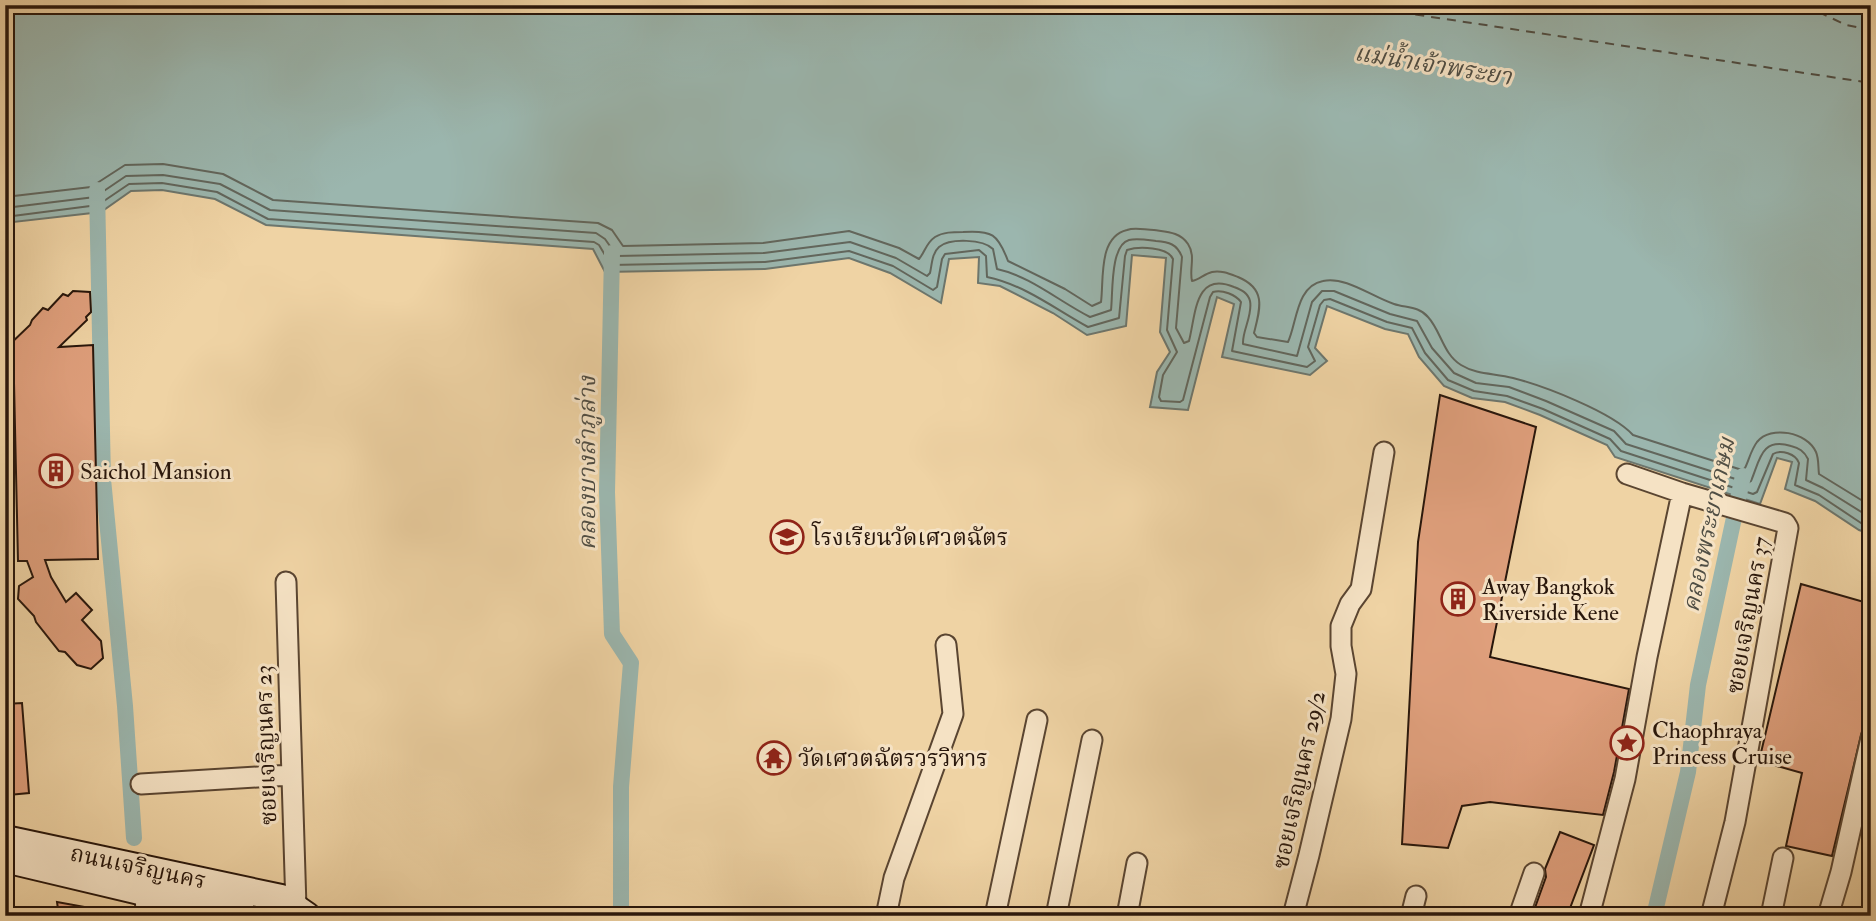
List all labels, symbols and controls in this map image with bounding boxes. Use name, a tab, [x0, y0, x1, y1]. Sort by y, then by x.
water label: แม่น้ำเจ้าพระยา	[1352, 34, 1515, 93]
water label: คลองบางลำภูล่าง	[572, 375, 603, 550]
water label: คลองพระยาเกษม	[1675, 434, 1743, 615]
building icon: Saichol Mansion	[37, 452, 75, 490]
place label: Saichol Mansion	[80, 457, 232, 486]
school or university icon: โรงเรียนวัดเศวตฉัตร	[768, 518, 806, 556]
place label: โรงเรียนวัดเศวตฉัตร	[811, 521, 1008, 552]
street label: ซอยเจริญนคร 37	[1720, 534, 1776, 696]
place label: Away Bangkok Riverside Kene	[1481, 572, 1619, 627]
building icon: Away Bangkok Riverside Kene	[1439, 580, 1477, 618]
street label: ซอยเจริญนคร 23	[249, 664, 283, 826]
street label: ซอยเจริญนคร 29/2	[1266, 689, 1332, 871]
place label: Chaophraya Princess Cruise	[1652, 716, 1792, 771]
place icon: Chaophraya Princess Cruise	[1608, 724, 1646, 762]
temple icon: วัดเศวตฉัตรวรวิหาร	[755, 739, 793, 777]
place label: วัดเศวตฉัตรวรวิหาร	[798, 744, 988, 773]
street label: ถนนเจริญนคร	[67, 838, 209, 896]

